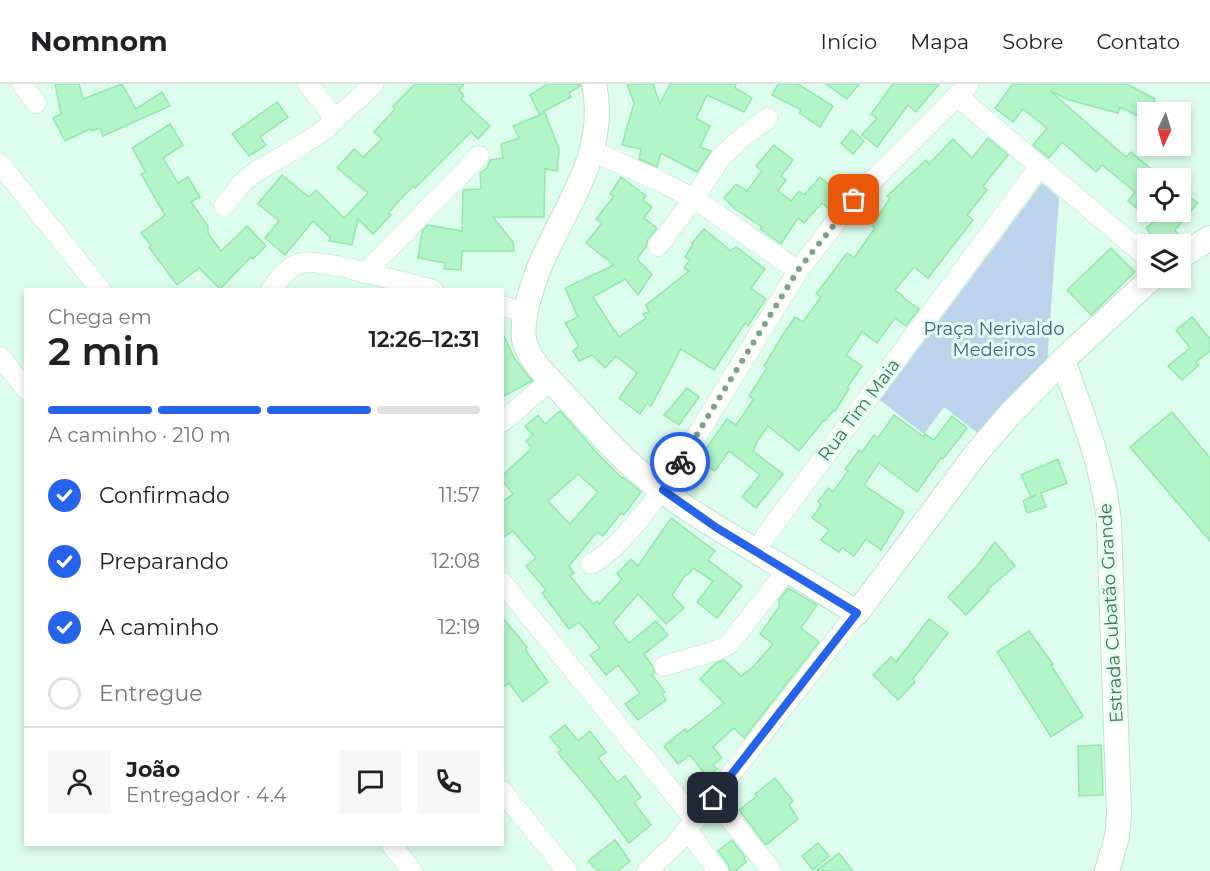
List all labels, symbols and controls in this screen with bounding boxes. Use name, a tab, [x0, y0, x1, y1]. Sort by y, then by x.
text: Nomnom	[30, 24, 168, 58]
text: Início	[821, 29, 877, 54]
text: Mapa	[910, 29, 969, 54]
text: Sobre	[1002, 29, 1063, 54]
text: Contato	[1096, 29, 1180, 54]
north arrow	[1137, 102, 1191, 156]
map controls	[1137, 102, 1191, 288]
button: locate	[1137, 168, 1191, 222]
pin	[828, 174, 879, 225]
icon: bag	[837, 183, 870, 216]
button: layers	[1137, 234, 1191, 288]
text: Chega em	[48, 305, 152, 329]
park label: Praça Nerivaldo Medeiros	[924, 318, 1064, 361]
text: 12:26–12:31	[368, 326, 480, 353]
text: 2 min	[48, 327, 161, 375]
street label: Rua Tim Maia	[813, 354, 905, 466]
text: A caminho · 210 m	[48, 423, 231, 447]
courier	[650, 432, 710, 492]
icon: bike	[664, 446, 697, 479]
icon: check	[48, 479, 81, 512]
text: Confirmado	[99, 482, 230, 509]
text: 11:57	[438, 483, 480, 507]
street label: Estrada Cubatão Grande	[1094, 503, 1128, 723]
icon: check	[48, 545, 81, 578]
text: Preparando	[99, 548, 228, 575]
text: 12:08	[431, 549, 480, 573]
icon: check	[48, 611, 81, 644]
text: A caminho	[99, 614, 219, 641]
text: 12:19	[438, 615, 480, 639]
text: Entregue	[99, 680, 203, 707]
button: person	[48, 750, 111, 813]
button: chat	[339, 750, 402, 813]
button: phone	[417, 750, 480, 813]
text: João	[126, 756, 180, 783]
pin	[687, 772, 738, 823]
icon: home	[696, 781, 729, 814]
text: Entregador · 4.4	[126, 783, 287, 807]

